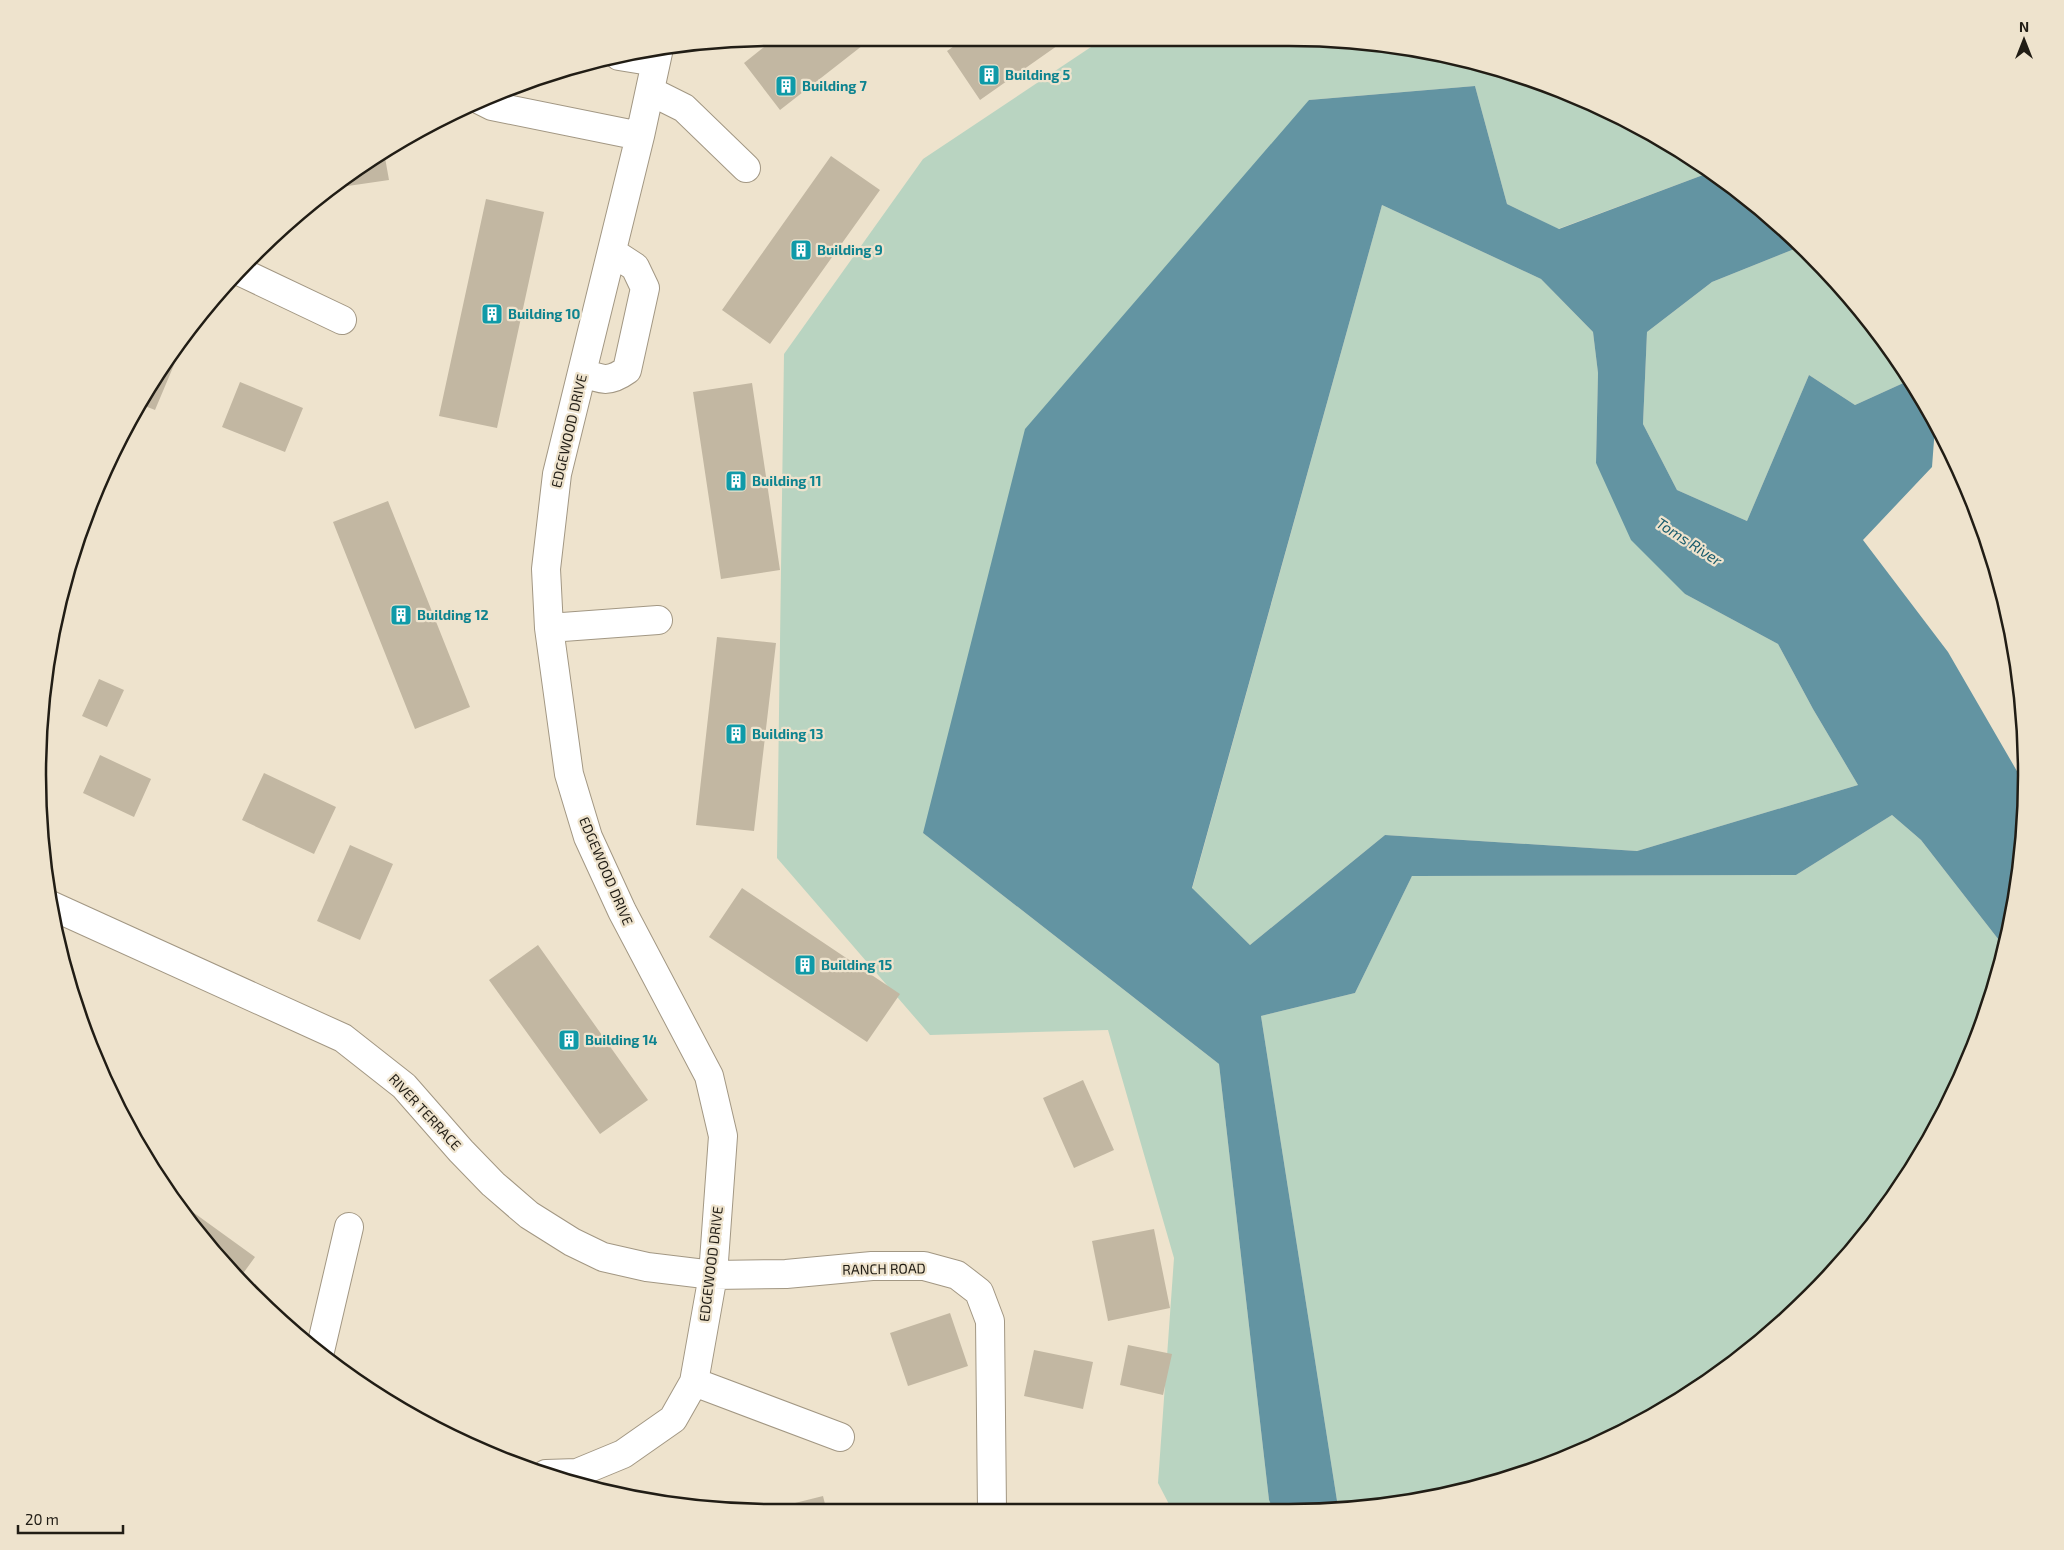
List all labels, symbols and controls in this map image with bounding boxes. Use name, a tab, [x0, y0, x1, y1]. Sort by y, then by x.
north arrow	[1999, 15, 2049, 65]
text: N	[2019, 18, 2029, 35]
building icon: Building 5	[977, 63, 1001, 87]
place label: Building 5	[1005, 66, 1071, 83]
building icon: Building 7	[774, 74, 798, 98]
place label: Building 7	[802, 77, 868, 94]
building icon: Building 9	[789, 238, 813, 262]
place label: Building 9	[817, 241, 883, 258]
building icon: Building 10	[480, 302, 504, 326]
place label: Building 10	[508, 305, 581, 322]
street label: EDGEWOOD DRIVE	[547, 372, 590, 489]
building icon: Building 11	[724, 469, 748, 493]
place label: Building 11	[752, 472, 822, 489]
water label: Toms River	[1653, 513, 1727, 570]
building icon: Building 12	[389, 603, 413, 627]
place label: Building 12	[417, 606, 489, 623]
building icon: Building 13	[724, 722, 748, 746]
place label: Building 13	[752, 725, 824, 742]
street label: EDGEWOOD DRIVE	[576, 814, 637, 928]
building icon: Building 15	[793, 953, 817, 977]
place label: Building 15	[821, 956, 893, 973]
building icon: Building 14	[557, 1028, 581, 1052]
place label: Building 14	[585, 1031, 658, 1048]
street label: RIVER TERRACE	[386, 1070, 465, 1153]
street label: EDGEWOOD DRIVE	[695, 1205, 726, 1323]
street label: RANCH ROAD	[842, 1259, 926, 1278]
scale bar	[18, 1502, 122, 1534]
text: 20 m	[25, 1510, 59, 1528]

